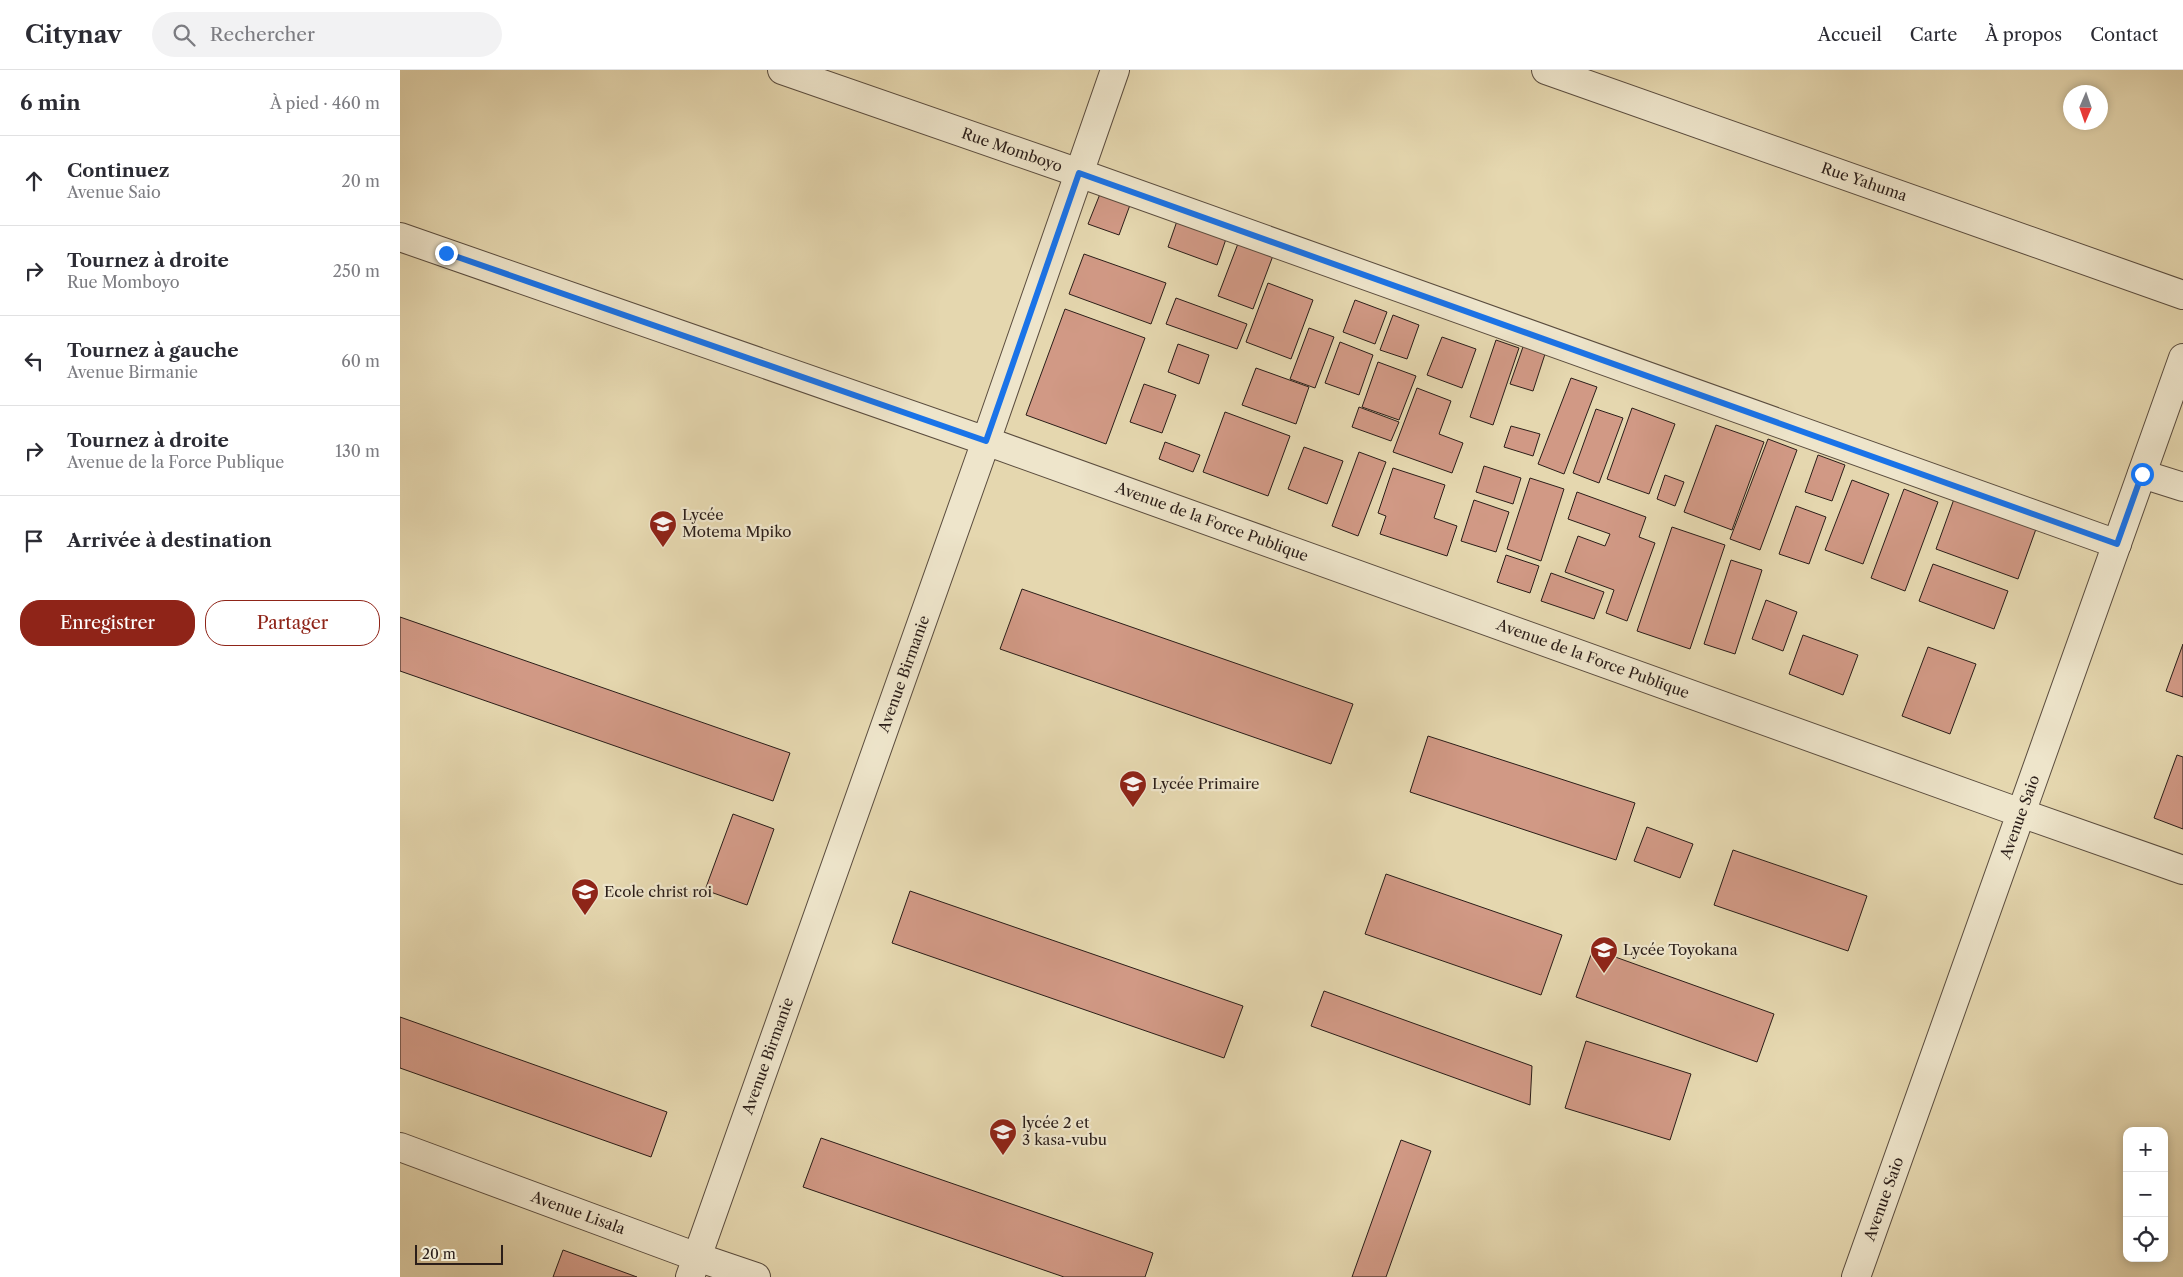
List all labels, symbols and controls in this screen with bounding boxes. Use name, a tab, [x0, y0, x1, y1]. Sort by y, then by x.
search box	[152, 12, 502, 57]
text: Citynav	[25, 20, 122, 49]
icon: search	[170, 21, 198, 49]
text: Rechercher	[210, 23, 315, 46]
text: Accueil	[1818, 24, 1882, 46]
text: Carte	[1910, 24, 1957, 46]
text: À propos	[1985, 24, 2062, 46]
text: Contact	[2090, 24, 2158, 46]
north arrow	[2063, 85, 2108, 130]
text: 6 min	[20, 90, 81, 115]
text: À pied · 460 m	[270, 93, 380, 113]
street label: Rue Momboyo	[959, 123, 1065, 176]
street label: Rue Yahuma	[1819, 158, 1910, 205]
text: Continuez	[67, 159, 169, 182]
icon: ahead	[20, 167, 48, 195]
text: 20 m	[341, 171, 380, 191]
text: Avenue Saio	[67, 182, 161, 202]
route end	[435, 242, 458, 265]
text: Tournez à droite	[67, 249, 229, 272]
icon: right	[20, 257, 48, 285]
text: 250 m	[333, 261, 380, 281]
text: Rue Momboyo	[67, 272, 180, 292]
text: Tournez à gauche	[67, 339, 239, 362]
icon: left	[20, 347, 48, 375]
text: 60 m	[341, 351, 380, 371]
text: Avenue Birmanie	[67, 362, 198, 382]
text: Tournez à droite	[67, 429, 229, 452]
icon: right	[20, 437, 48, 465]
text: 130 m	[335, 441, 380, 461]
text: Avenue de la Force Publique	[67, 452, 284, 472]
route start	[2131, 463, 2154, 486]
street label: Avenue de la Force Publique	[1112, 477, 1311, 565]
place label: Lycée Motema Mpiko	[682, 505, 791, 541]
school or university icon: Lycée Motema Mpiko	[648, 509, 678, 548]
icon: arrive	[20, 527, 48, 555]
text: Arrivée à destination	[67, 529, 272, 552]
button: Enregistrer	[20, 600, 195, 646]
button: Partager	[205, 600, 380, 646]
street label: Avenue Birmanie	[873, 613, 933, 736]
street label: Avenue de la Force Publique	[1493, 614, 1692, 702]
school or university icon: Lycée Primaire	[1118, 769, 1148, 808]
street label: Avenue Saio	[1995, 772, 2043, 862]
place label: Lycée Primaire	[1152, 774, 1259, 793]
school or university icon: Ecole christ roi	[570, 877, 600, 916]
place label: Ecole christ roi	[604, 882, 712, 901]
school or university icon: Lycée Toyokana	[1589, 935, 1619, 974]
place label: Lycée Toyokana	[1623, 940, 1738, 959]
street label: Avenue Birmanie	[737, 995, 797, 1118]
place label: lycée 2 et 3 kasa-vubu	[1022, 1113, 1107, 1149]
school or university icon: lycée 2 et 3 kasa-vubu	[988, 1117, 1018, 1156]
map controls	[2123, 1127, 2168, 1262]
button: +	[2123, 1127, 2168, 1172]
street label: Avenue Saio	[1859, 1154, 1907, 1244]
button: −	[2123, 1172, 2168, 1217]
street label: Avenue Lisala	[528, 1186, 628, 1238]
button: locate	[2123, 1217, 2168, 1262]
scale bar	[415, 1242, 502, 1265]
text: 20 m	[422, 1245, 456, 1263]

